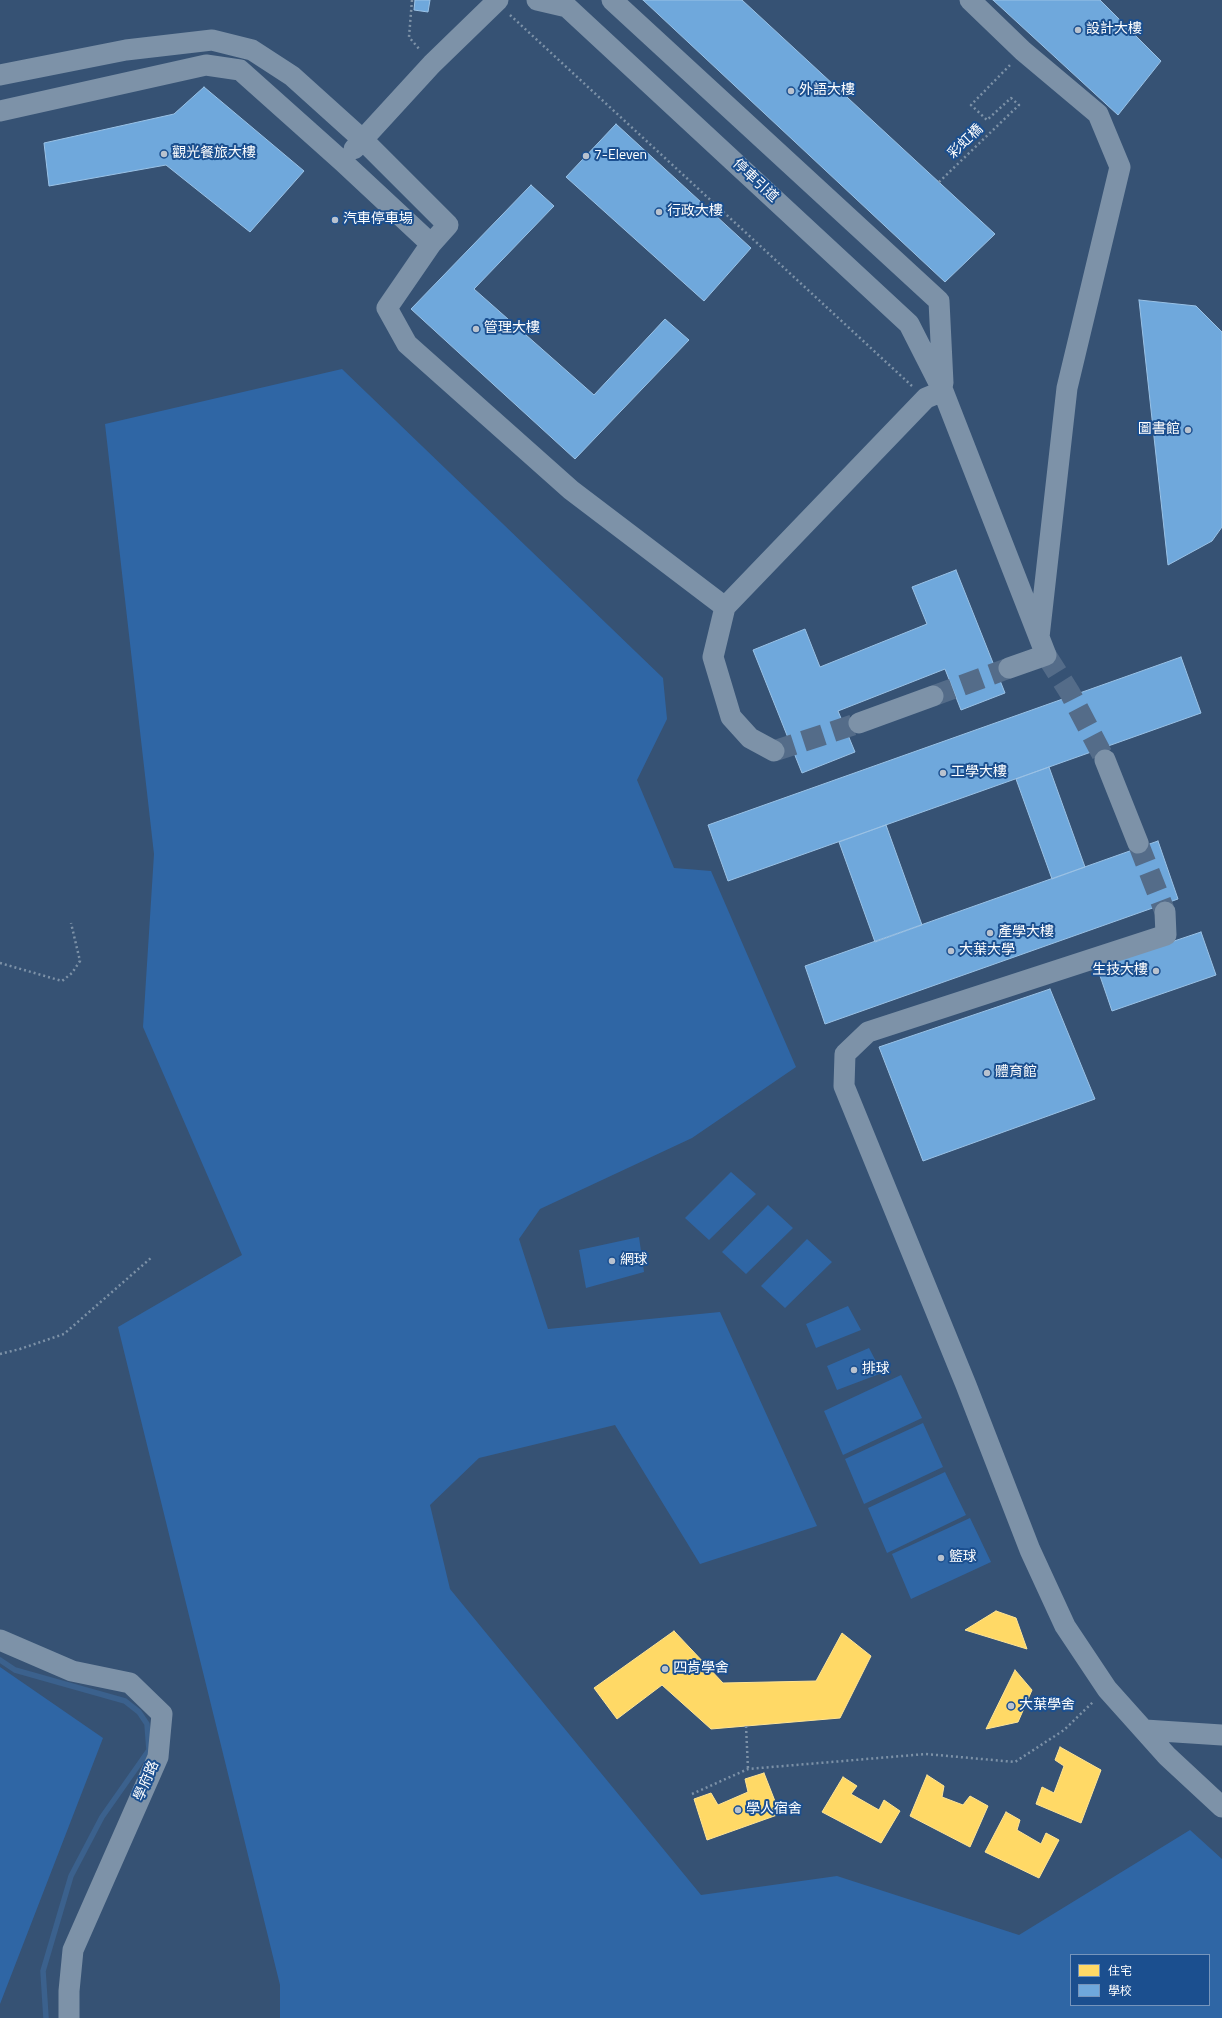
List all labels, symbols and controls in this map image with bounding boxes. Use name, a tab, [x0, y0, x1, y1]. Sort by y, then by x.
place label: 設計大樓	[1086, 22, 1142, 38]
marker: 設計大樓	[1073, 25, 1083, 35]
place label: 外語大樓	[799, 83, 855, 99]
marker: 外語大樓	[786, 86, 796, 96]
street label: 彩虹橋	[945, 121, 987, 163]
place label: 觀光餐旅大樓	[172, 146, 256, 162]
place label: 7-Eleven	[594, 148, 647, 164]
marker: 觀光餐旅大樓	[159, 149, 169, 159]
marker: 7-Eleven	[581, 151, 591, 161]
street label: 停車引道	[729, 156, 781, 206]
place label: 行政大樓	[667, 204, 723, 220]
marker: 行政大樓	[654, 207, 664, 217]
place label: 汽車停車場	[343, 212, 413, 228]
marker: 汽車停車場	[330, 215, 340, 225]
place label: 管理大樓	[484, 321, 540, 337]
marker: 管理大樓	[471, 324, 481, 334]
place label: 圖書館	[1138, 422, 1180, 438]
marker: 圖書館	[1183, 425, 1193, 435]
place label: 工學大樓	[951, 765, 1007, 781]
marker: 工學大樓	[938, 768, 948, 778]
place label: 產學大樓	[998, 925, 1054, 941]
marker: 產學大樓	[985, 928, 995, 938]
place label: 大葉大學	[959, 943, 1015, 959]
marker: 大葉大學	[946, 946, 956, 956]
place label: 生技大樓	[1092, 963, 1148, 979]
marker: 生技大樓	[1151, 966, 1161, 976]
place label: 體育館	[995, 1065, 1037, 1081]
marker: 體育館	[982, 1068, 992, 1078]
place label: 網球	[620, 1253, 648, 1269]
marker: 網球	[607, 1256, 617, 1266]
place label: 排球	[862, 1362, 890, 1378]
marker: 排球	[849, 1365, 859, 1375]
place label: 籃球	[949, 1550, 977, 1566]
marker: 籃球	[936, 1553, 946, 1563]
place label: 四肯學舍	[673, 1661, 729, 1677]
marker: 四肯學舍	[660, 1664, 670, 1674]
place label: 大葉學舍	[1019, 1698, 1075, 1714]
marker: 大葉學舍	[1006, 1701, 1016, 1711]
street label: 學府路	[131, 1758, 163, 1804]
place label: 學人宿舍	[746, 1802, 802, 1818]
marker: 學人宿舍	[733, 1805, 743, 1815]
legend	[1070, 1954, 1210, 2006]
text: 住宅	[1108, 1961, 1132, 1980]
text: 學校	[1108, 1981, 1132, 2000]

